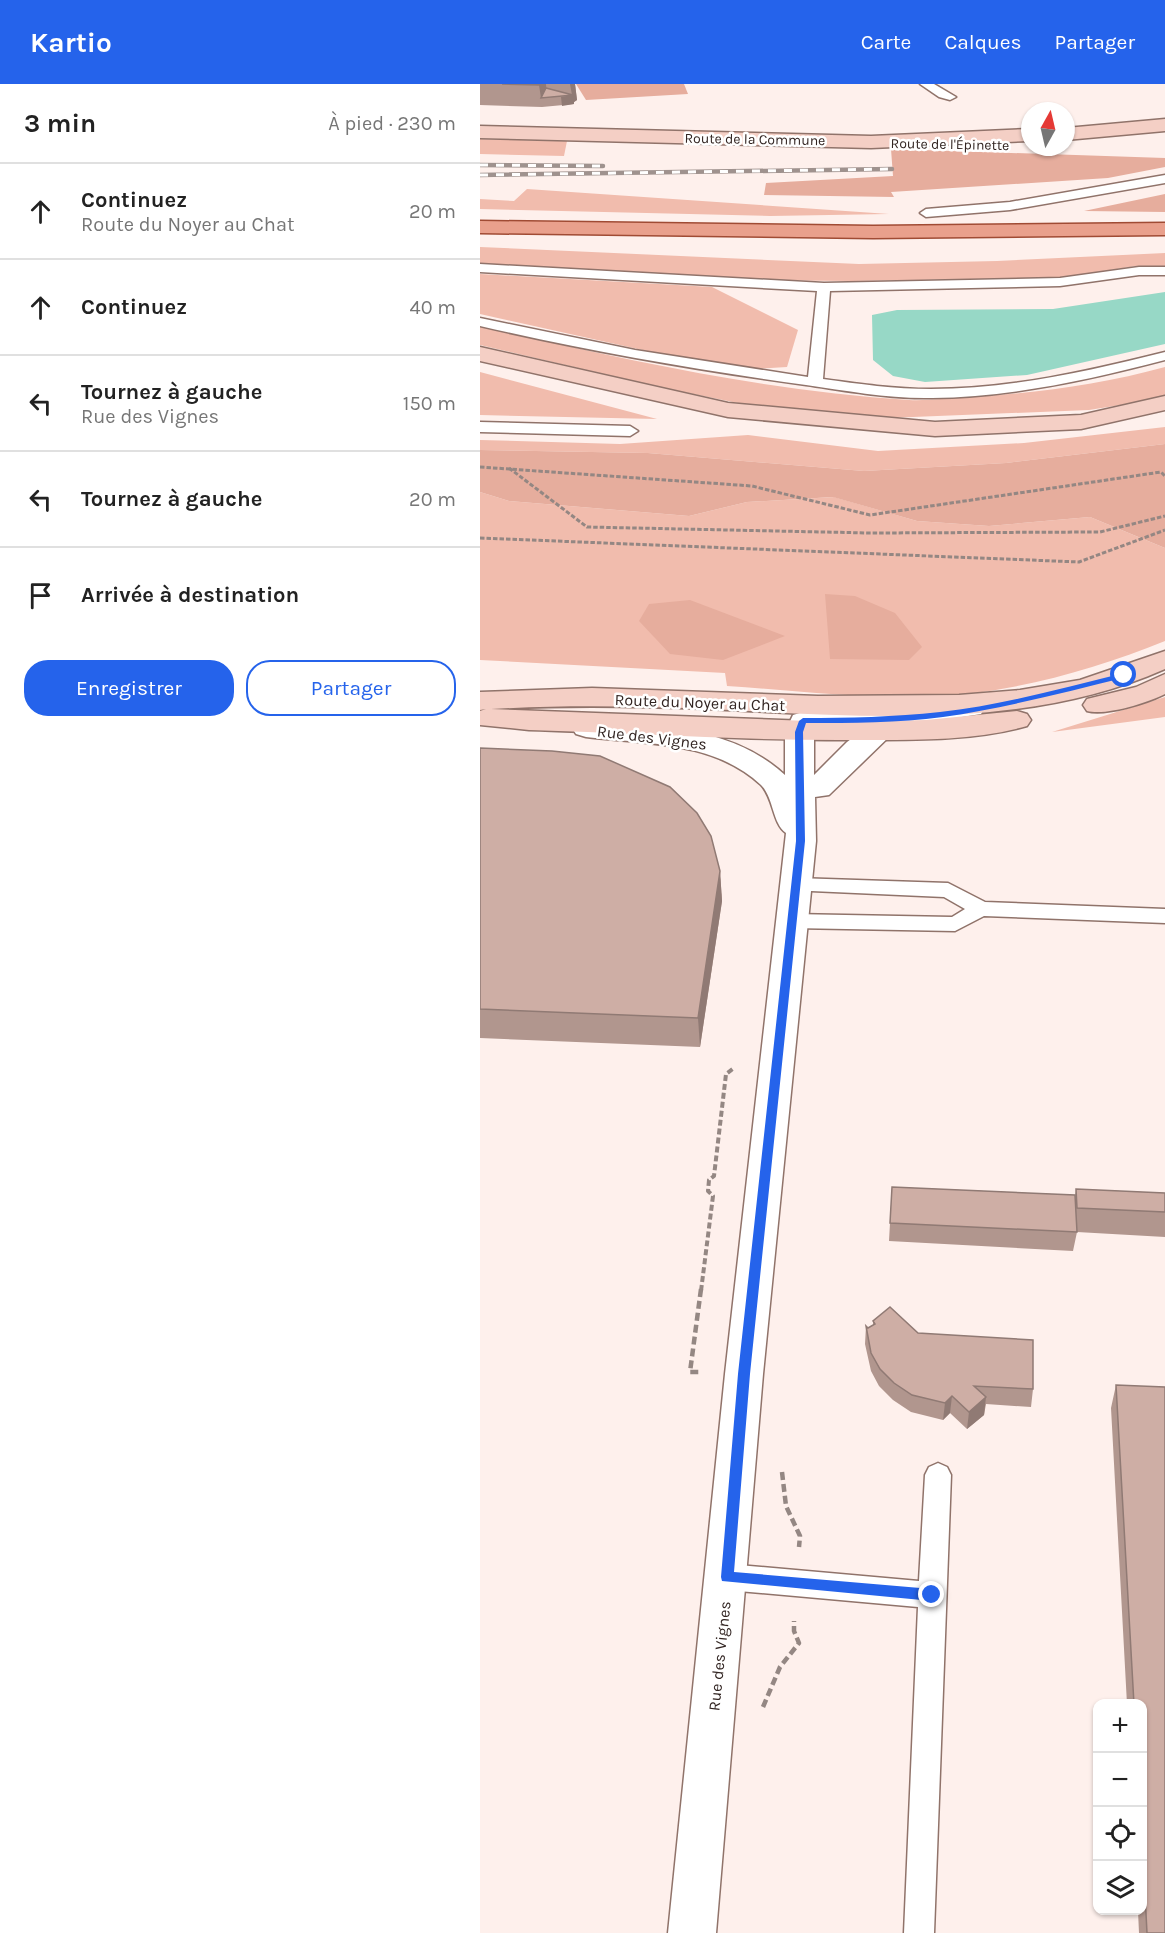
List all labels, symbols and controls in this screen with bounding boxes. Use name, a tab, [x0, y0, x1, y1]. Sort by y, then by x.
text: Kartio	[30, 26, 112, 59]
text: Carte	[861, 30, 911, 54]
text: Calques	[944, 30, 1022, 54]
text: Partager	[1055, 30, 1135, 54]
north arrow	[1021, 102, 1075, 156]
text: 3 min	[24, 108, 96, 139]
text: À pied · 230 m	[328, 112, 456, 135]
street label: Route de la Commune	[684, 130, 826, 149]
street label: Route de l'Épinette	[891, 134, 1009, 154]
text: Continuez	[81, 187, 187, 213]
icon: ahead	[24, 195, 57, 228]
text: 20 m	[409, 200, 456, 223]
text: Route du Noyer au Chat	[81, 213, 294, 236]
icon: ahead	[24, 291, 57, 324]
text: Continuez	[81, 294, 187, 320]
text: 40 m	[410, 296, 456, 319]
text: Tournez à gauche	[81, 379, 262, 405]
icon: left	[24, 387, 57, 420]
text: 150 m	[403, 392, 456, 415]
text: Rue des Vignes	[81, 405, 219, 428]
icon: left	[24, 483, 57, 516]
text: Tournez à gauche	[81, 486, 262, 512]
text: 20 m	[409, 488, 456, 511]
icon: arrive	[24, 579, 57, 612]
text: Arrivée à destination	[81, 582, 299, 608]
button: Enregistrer	[24, 660, 234, 716]
button: Partager	[246, 660, 456, 716]
route start	[1110, 661, 1136, 687]
street label: Route du Noyer au Chat	[614, 690, 786, 715]
street label: Rue des Vignes	[596, 721, 708, 754]
route end	[918, 1581, 944, 1607]
street label: Rue des Vignes	[704, 1600, 735, 1712]
map controls	[1093, 1699, 1147, 1915]
button: +	[1093, 1699, 1147, 1753]
button: −	[1093, 1753, 1147, 1807]
button: locate	[1093, 1807, 1147, 1861]
button: layers	[1093, 1861, 1147, 1915]

